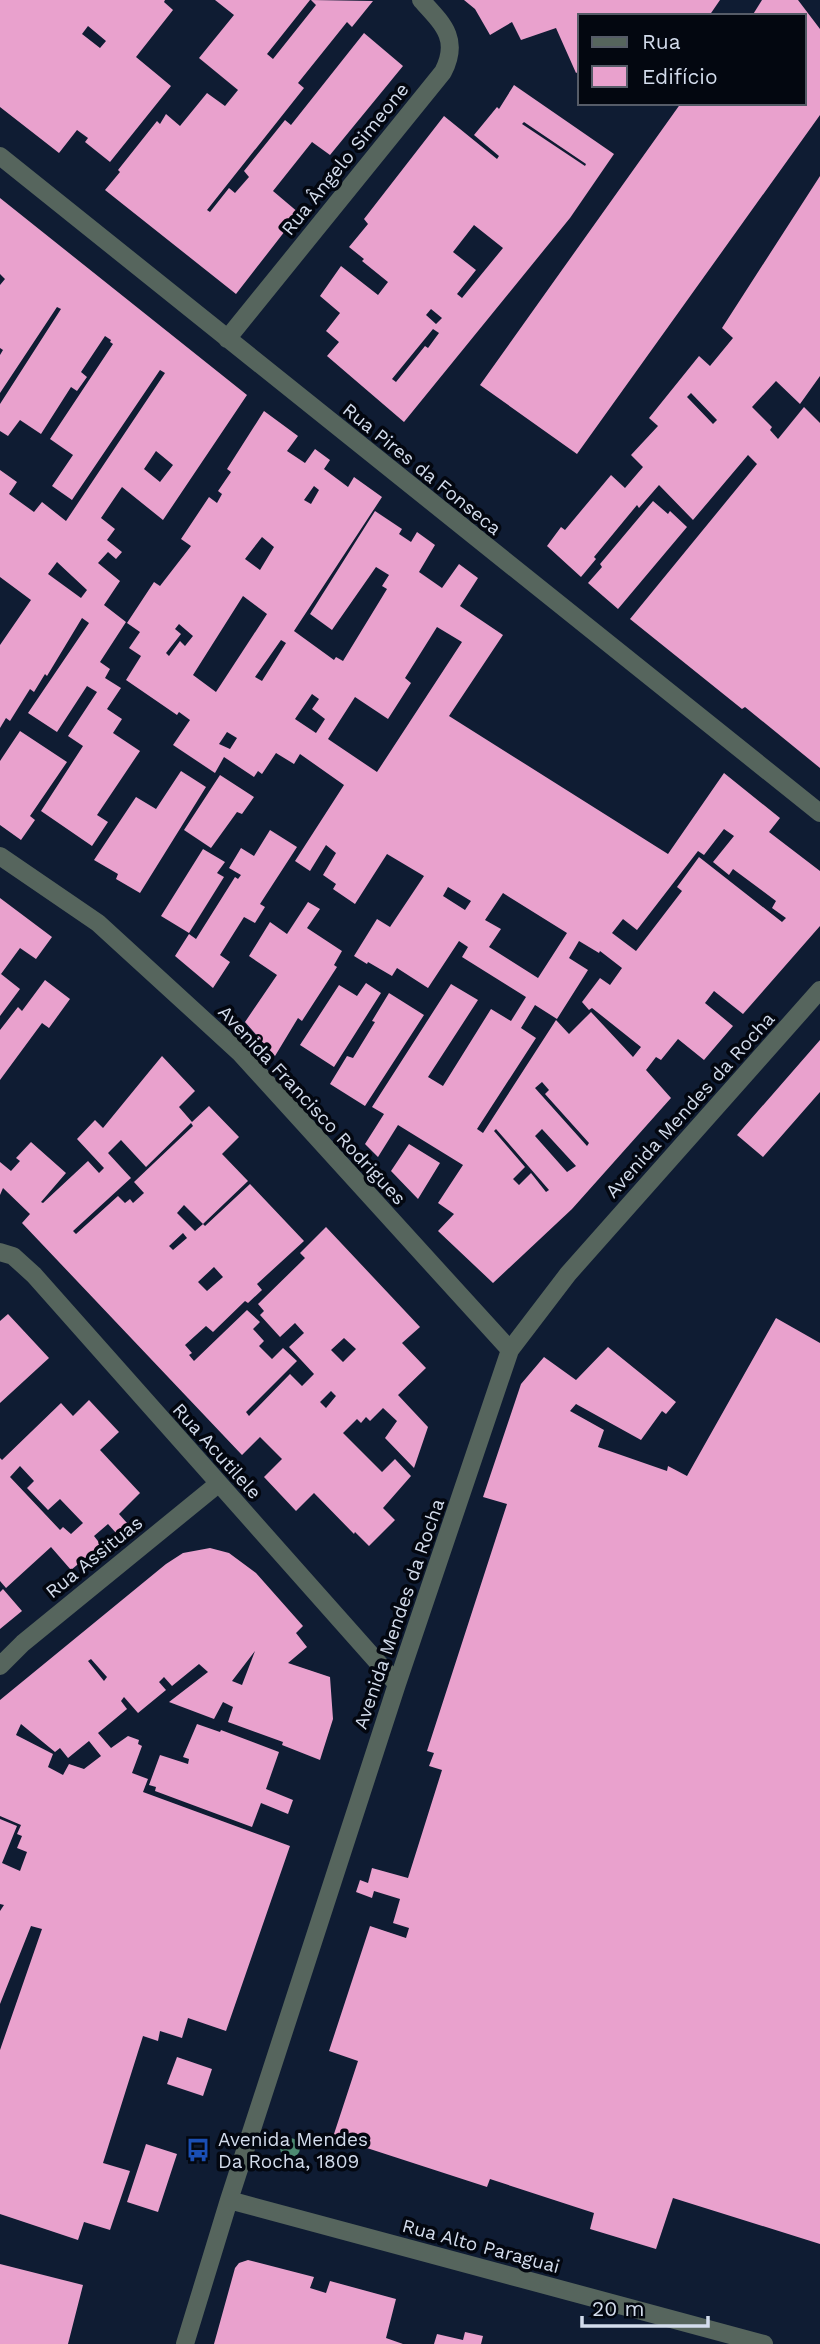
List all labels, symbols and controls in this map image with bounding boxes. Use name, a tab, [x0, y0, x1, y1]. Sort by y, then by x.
legend	[578, 14, 806, 105]
text: Rua	[642, 29, 681, 54]
text: Edifício	[642, 64, 718, 89]
street label: Rua Ângelo Simeone	[276, 78, 414, 240]
street label: Rua Pires da Fonseca	[338, 398, 506, 540]
street label: Avenida Francisco Rodrigues	[213, 1000, 411, 1210]
street label: Avenida Mendes da Rocha	[600, 1007, 780, 1203]
street label: Rua Acutilele	[168, 1398, 266, 1504]
street label: Avenida Mendes da Rocha	[349, 1496, 449, 1732]
street label: Rua Assituas	[41, 1511, 147, 1603]
place label: Avenida Mendes Da Rocha, 1809	[218, 2128, 368, 2173]
bus stop icon: Avenida Mendes Da Rocha, 1809	[184, 2136, 212, 2164]
street label: Rua Alto Paraguai	[400, 2214, 562, 2278]
scale bar	[582, 2284, 708, 2328]
text: 20 m	[592, 2296, 644, 2321]

